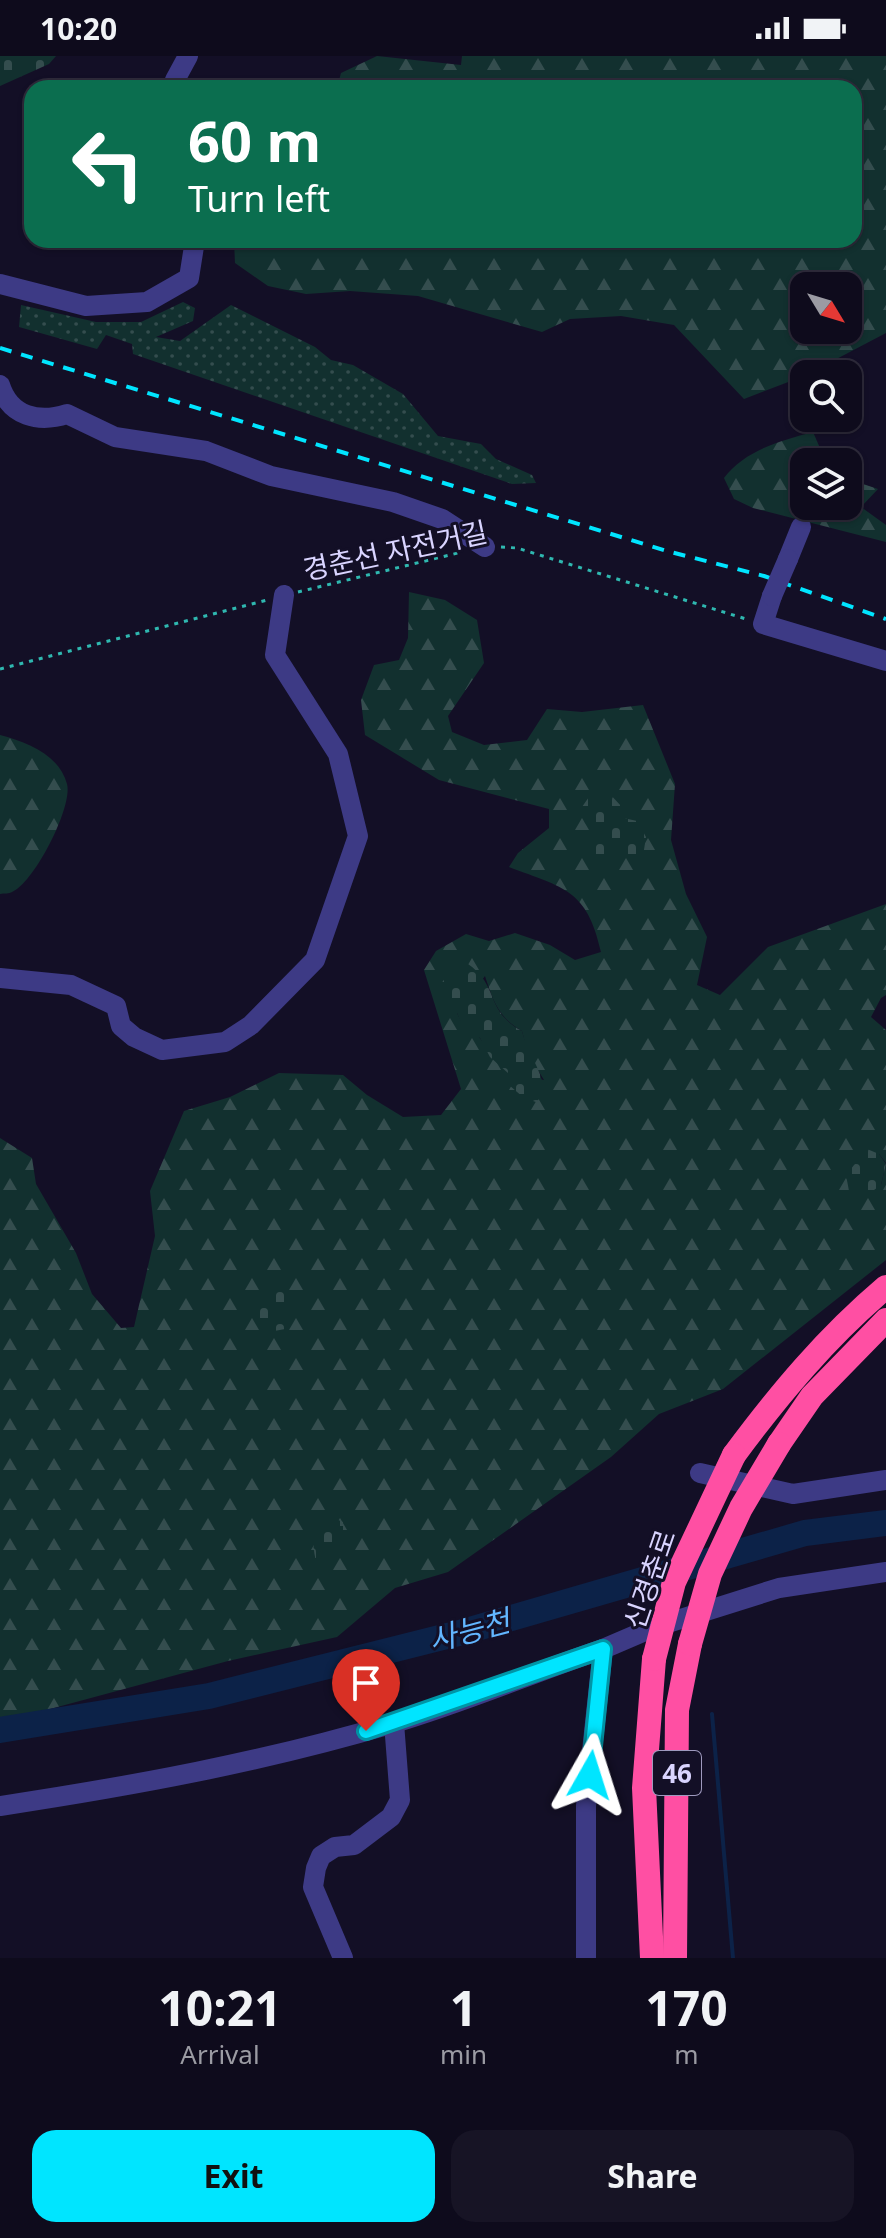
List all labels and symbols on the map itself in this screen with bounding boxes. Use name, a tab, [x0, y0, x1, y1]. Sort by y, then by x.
north arrow	[790, 272, 862, 344]
street label: 경춘선 자전거길	[299, 512, 491, 588]
street label: 신경춘로	[614, 1524, 684, 1634]
water label: 사능천	[424, 1599, 518, 1661]
pin	[332, 1649, 400, 1731]
position arrow	[548, 1733, 632, 1817]
road number: 46	[653, 1751, 701, 1795]

